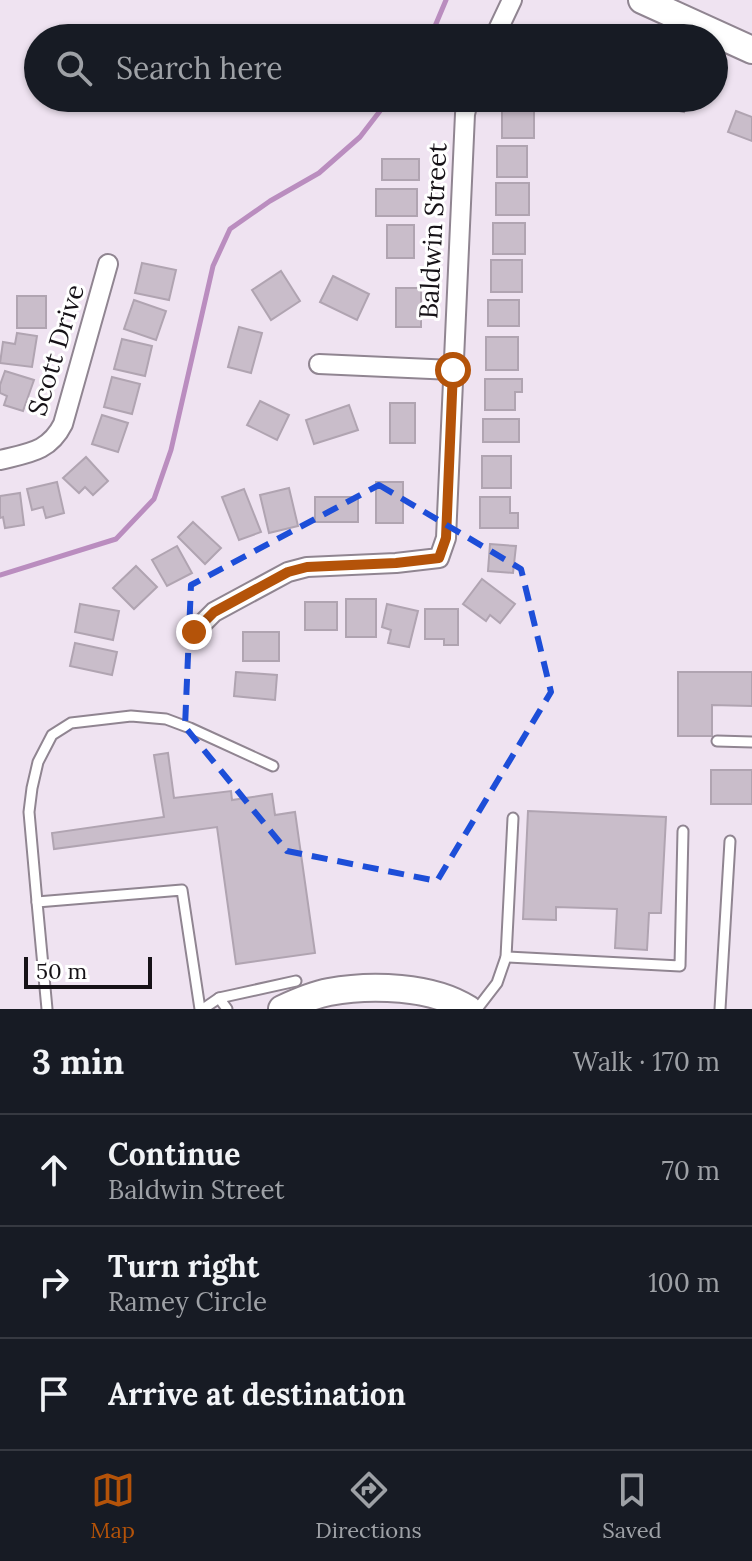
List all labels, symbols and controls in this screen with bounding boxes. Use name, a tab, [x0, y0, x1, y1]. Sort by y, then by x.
search box	[24, 24, 728, 112]
icon: search	[52, 46, 96, 90]
text: Search here	[116, 49, 283, 87]
street label: Baldwin Street	[411, 142, 454, 320]
street label: Scott Drive	[20, 280, 91, 420]
route start	[435, 352, 471, 388]
route end	[176, 614, 212, 650]
scale bar	[24, 953, 152, 989]
text: 50 m	[36, 957, 87, 985]
text: 3 min	[32, 1040, 124, 1083]
text: Walk · 170 m	[573, 1045, 720, 1078]
text: Continue	[108, 1135, 240, 1173]
icon: ahead	[32, 1148, 76, 1192]
text: 70 m	[662, 1154, 720, 1187]
text: Baldwin Street	[108, 1173, 285, 1206]
text: Turn right	[108, 1247, 259, 1285]
icon: right	[32, 1260, 76, 1304]
text: 100 m	[648, 1266, 720, 1299]
text: Ramey Circle	[108, 1285, 267, 1318]
icon: arrive	[32, 1372, 76, 1416]
text: Arrive at destination	[108, 1375, 406, 1413]
tab: Map	[90, 1468, 135, 1544]
tab: Directions	[315, 1468, 422, 1544]
tab: Saved	[602, 1468, 662, 1544]

